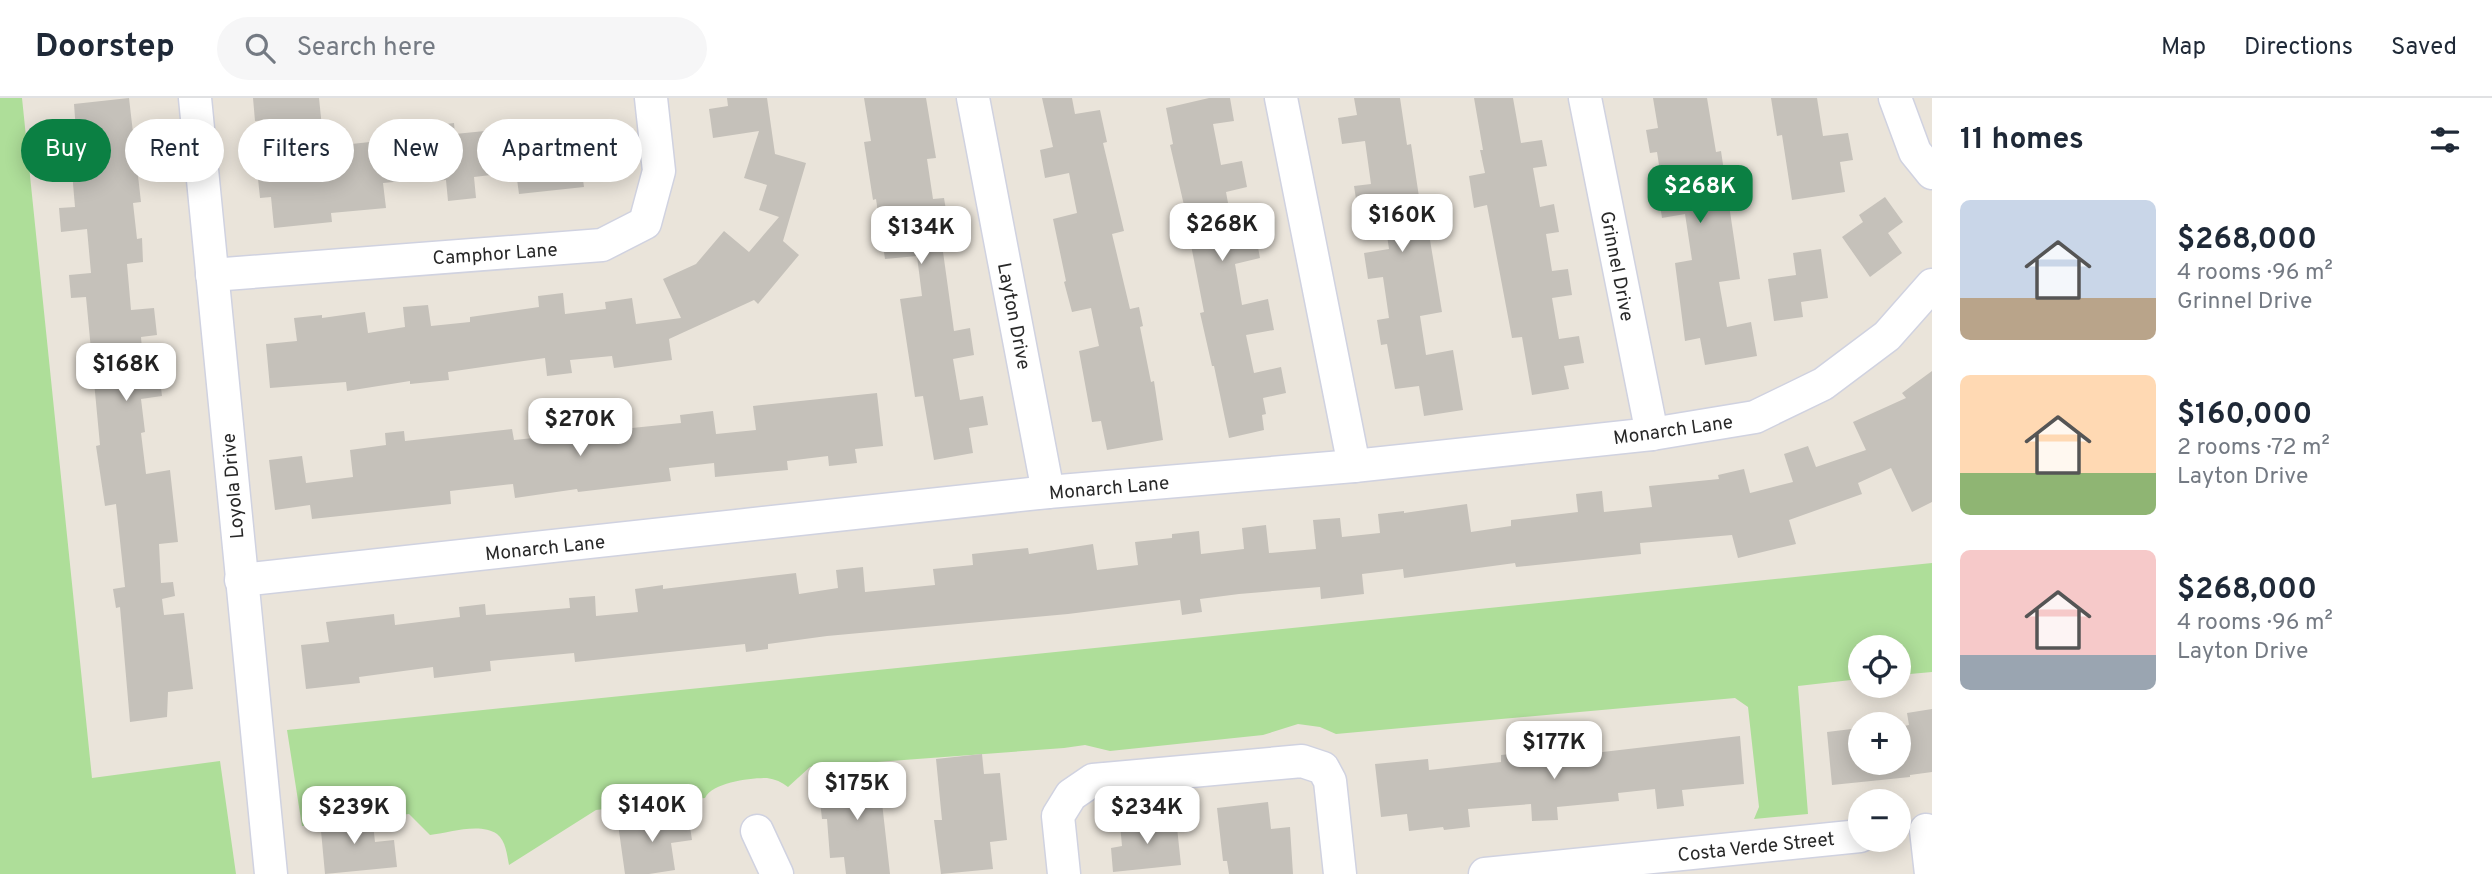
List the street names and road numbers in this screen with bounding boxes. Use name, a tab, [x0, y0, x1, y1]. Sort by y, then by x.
street label: Grinnel Drive	[1594, 209, 1638, 324]
street label: Camphor Lane	[432, 239, 558, 271]
street label: Layton Drive	[991, 261, 1035, 372]
street label: Monarch Lane	[1612, 411, 1735, 451]
street label: Loyola Drive	[217, 432, 251, 540]
street label: Monarch Lane	[1048, 472, 1170, 506]
street label: Monarch Lane	[484, 531, 606, 567]
street label: Costa Verde Street	[1676, 828, 1836, 868]

